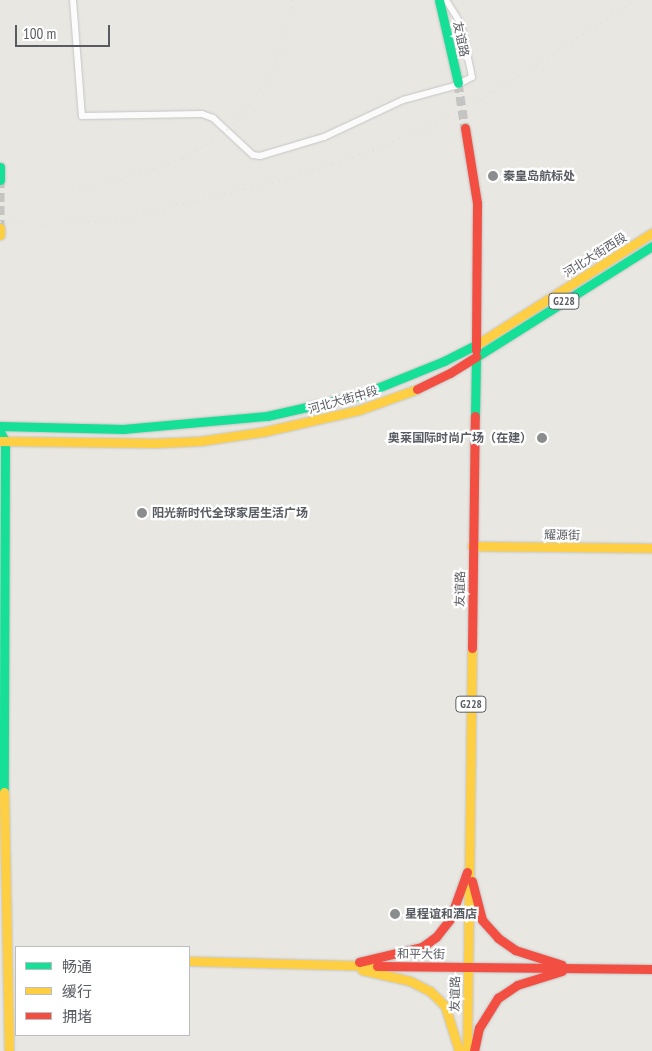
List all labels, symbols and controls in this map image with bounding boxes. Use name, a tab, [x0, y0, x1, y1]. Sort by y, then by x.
scale bar	[18, 15, 112, 47]
street label: 友谊路	[450, 20, 472, 58]
text: 100 m	[23, 24, 56, 43]
place label: 秦皇岛航标处	[503, 169, 575, 183]
marker: 秦皇岛航标处	[487, 170, 499, 182]
street label: 河北大街西段	[561, 230, 629, 280]
road number: G228	[548, 292, 580, 310]
street label: 河北大街中段	[306, 383, 380, 417]
place label: 奥莱国际时尚广场（在建）	[388, 431, 532, 445]
marker: 奥莱国际时尚广场（在建）	[536, 432, 548, 444]
place label: 阳光新时代全球家居生活广场	[152, 506, 308, 520]
marker: 阳光新时代全球家居生活广场	[136, 507, 148, 519]
street label: 耀源街	[544, 527, 580, 543]
street label: 友谊路	[452, 571, 468, 607]
road number: G228	[455, 696, 487, 712]
place label: 星程谊和酒店	[405, 907, 477, 921]
marker: 星程谊和酒店	[389, 908, 401, 920]
legend	[15, 946, 190, 1036]
street label: 和平大街	[397, 946, 445, 962]
text: 畅通	[62, 957, 92, 976]
street label: 友谊路	[447, 976, 463, 1012]
text: 缓行	[62, 982, 92, 1001]
text: 拥堵	[62, 1007, 92, 1026]

